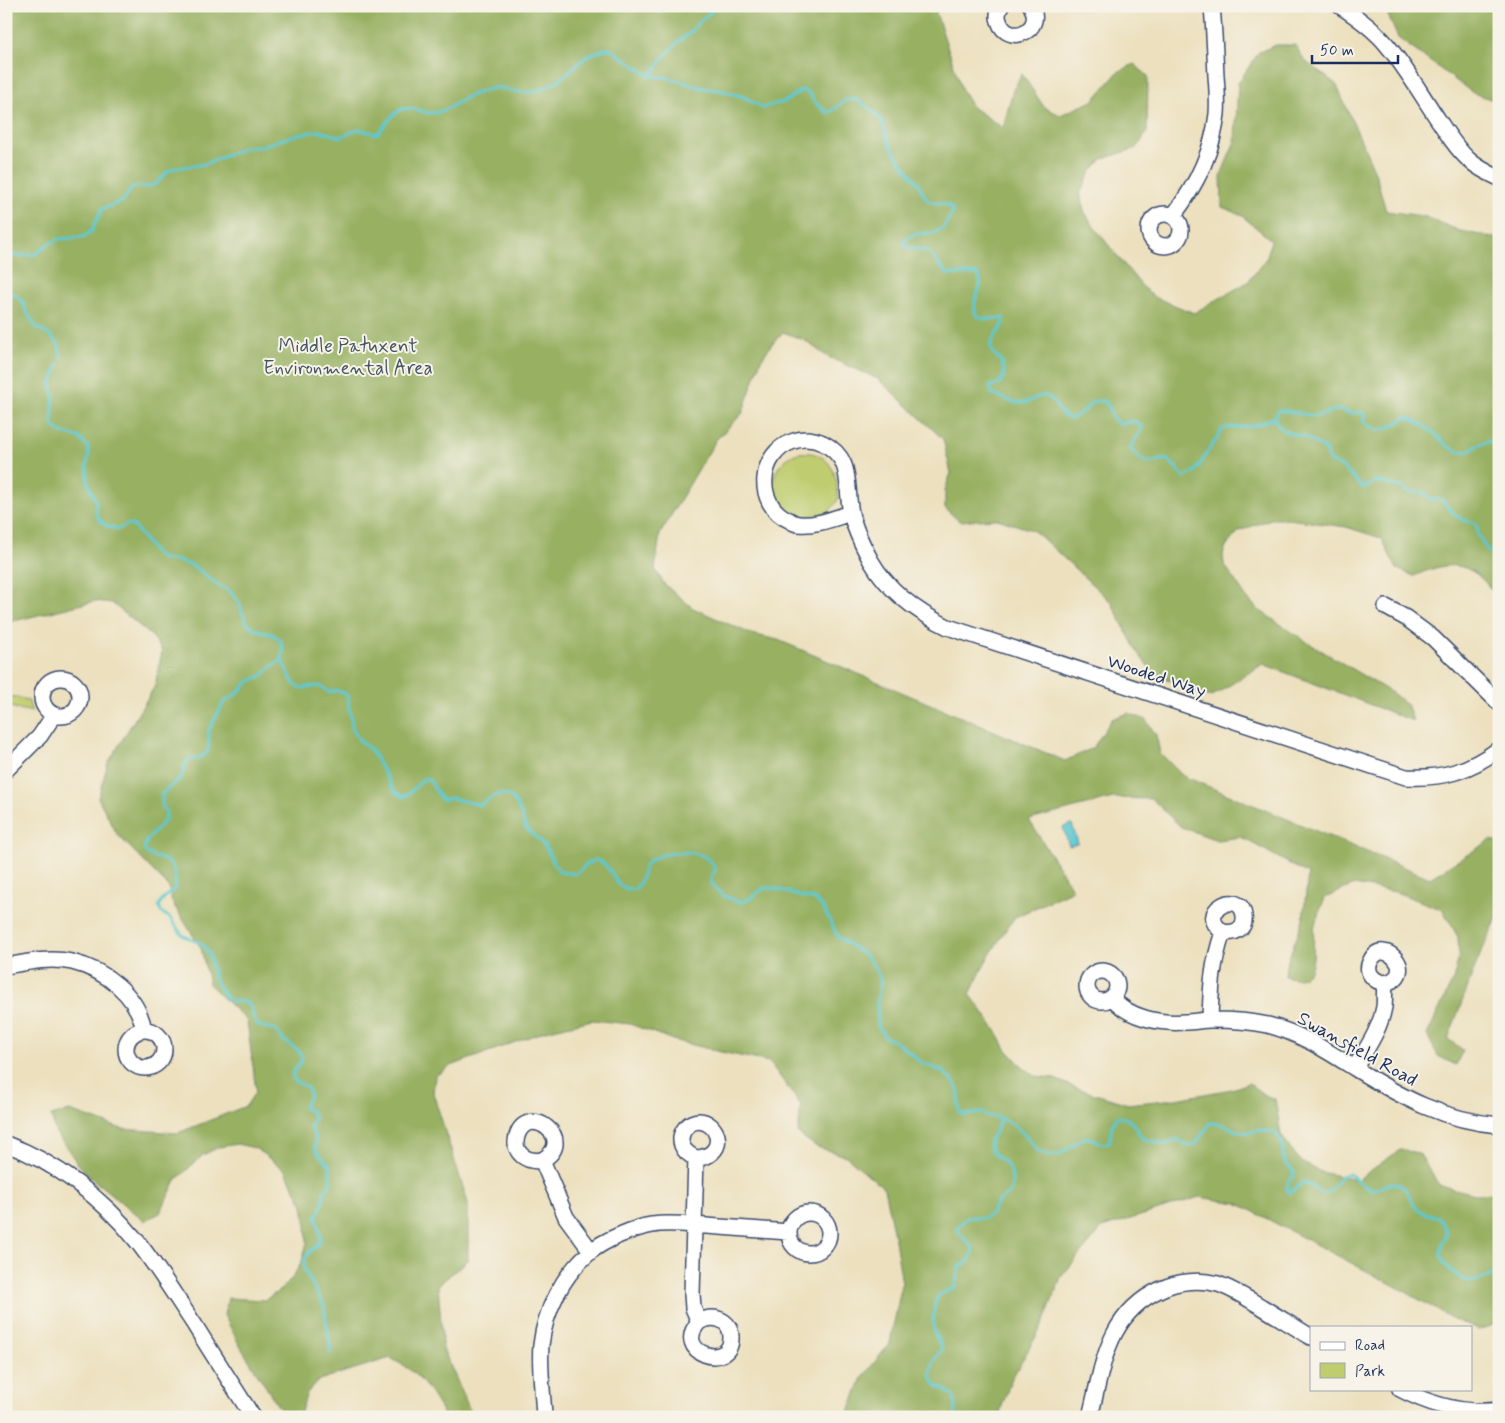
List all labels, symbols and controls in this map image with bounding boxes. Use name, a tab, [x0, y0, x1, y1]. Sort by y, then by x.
scale bar	[1312, 32, 1399, 64]
text: 50 m	[1320, 41, 1354, 61]
park label: Middle Patuxent Environmental Area	[263, 334, 433, 381]
street label: Wooded Way	[1104, 649, 1209, 704]
street label: Swansfield Road	[1293, 1006, 1422, 1093]
legend	[1310, 1326, 1472, 1390]
text: Road	[1355, 1336, 1385, 1356]
text: Park	[1355, 1362, 1385, 1382]

